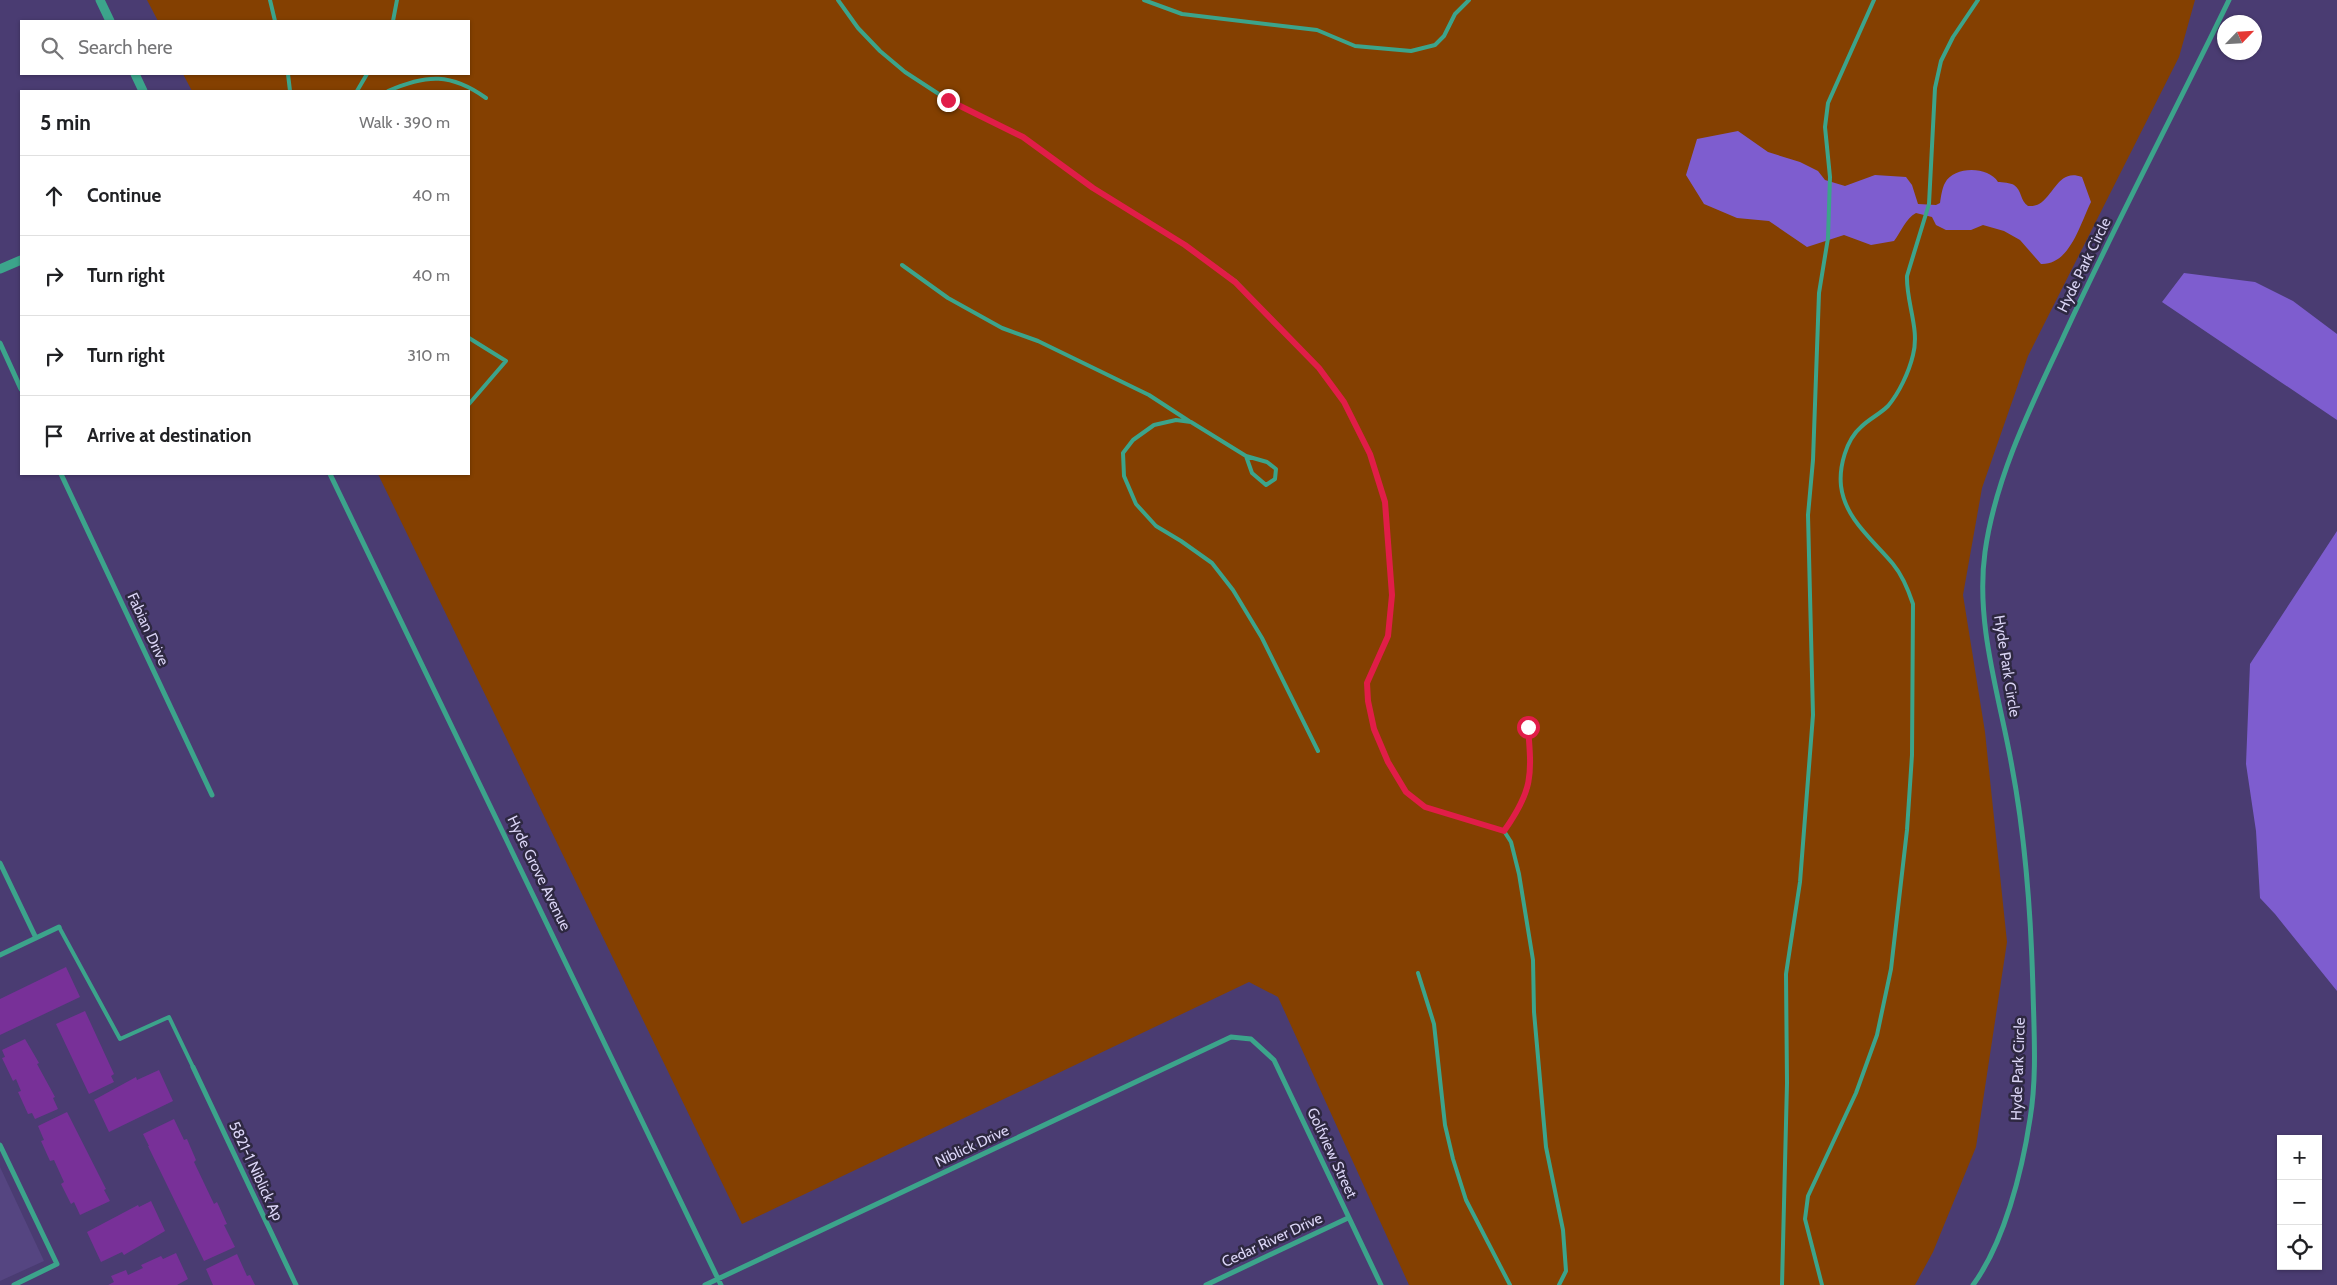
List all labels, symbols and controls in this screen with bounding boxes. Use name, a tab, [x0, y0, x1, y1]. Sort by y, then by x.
north arrow	[2217, 15, 2262, 60]
search box	[20, 20, 470, 75]
icon: search	[38, 34, 66, 62]
text: Search here	[78, 36, 172, 59]
route end	[937, 89, 960, 112]
text: 5 min	[40, 110, 91, 135]
text: Walk · 390 m	[359, 113, 450, 132]
icon: ahead	[40, 182, 68, 210]
text: Continue	[87, 184, 161, 207]
text: 40 m	[412, 186, 450, 205]
street label: Hyde Park Circle	[2053, 214, 2115, 315]
icon: right	[40, 262, 68, 290]
text: Turn right	[87, 264, 165, 287]
text: 40 m	[412, 266, 450, 285]
icon: right	[40, 342, 68, 370]
text: Turn right	[87, 344, 165, 367]
text: 310 m	[407, 346, 450, 365]
icon: arrive	[40, 422, 68, 450]
text: Arrive at destination	[87, 424, 251, 447]
street label: Fabian Drive	[123, 590, 173, 669]
street label: Hyde Park Circle	[1990, 614, 2024, 719]
route start	[1517, 716, 1540, 739]
street label: Hyde Grove Avenue	[503, 813, 575, 934]
street label: Hyde Park Circle	[2007, 1017, 2029, 1121]
street label: Golfview Street	[1303, 1105, 1361, 1201]
street label: 5821-1 Niblick Ap	[225, 1118, 287, 1224]
street label: Niblick Drive	[932, 1121, 1012, 1171]
map controls	[2277, 1135, 2322, 1270]
button: +	[2277, 1135, 2322, 1180]
button: −	[2277, 1180, 2322, 1225]
street label: Cedar River Drive	[1219, 1209, 1326, 1271]
button: locate	[2277, 1225, 2322, 1270]

